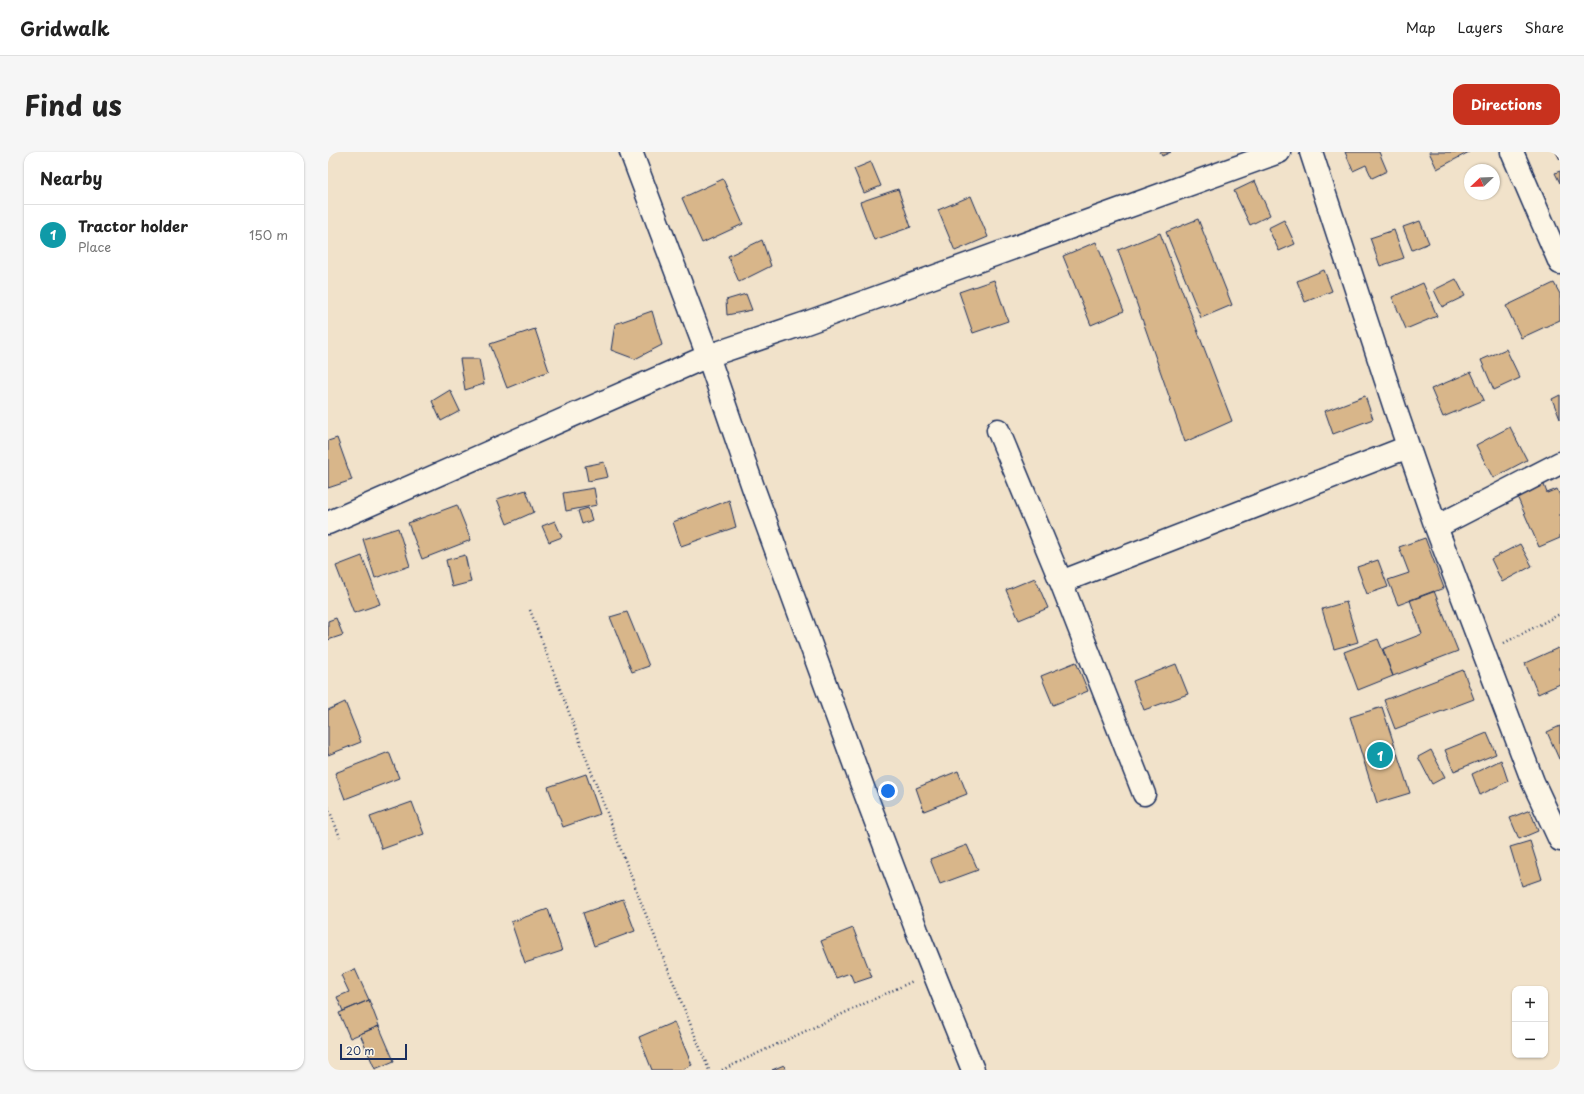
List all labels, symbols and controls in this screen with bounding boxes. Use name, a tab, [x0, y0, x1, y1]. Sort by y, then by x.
text: Gridwalk	[20, 14, 110, 42]
text: Map	[1406, 17, 1436, 38]
text: Layers	[1458, 17, 1503, 38]
text: Share	[1525, 17, 1564, 38]
text: Find us	[24, 83, 122, 126]
button: Directions	[1453, 84, 1560, 125]
north arrow	[1464, 164, 1500, 200]
text: Nearby	[40, 165, 102, 191]
text: Tractor holder	[78, 214, 188, 237]
text: 1	[50, 225, 56, 244]
text: 150 m	[249, 225, 288, 244]
text: Place	[78, 237, 111, 256]
pin: 1	[1367, 740, 1393, 770]
your location	[878, 781, 898, 801]
map controls	[1512, 986, 1548, 1058]
button: +	[1512, 986, 1548, 1022]
button: −	[1512, 1022, 1548, 1058]
scale bar	[340, 1042, 407, 1061]
text: 20 m	[346, 1042, 374, 1059]

